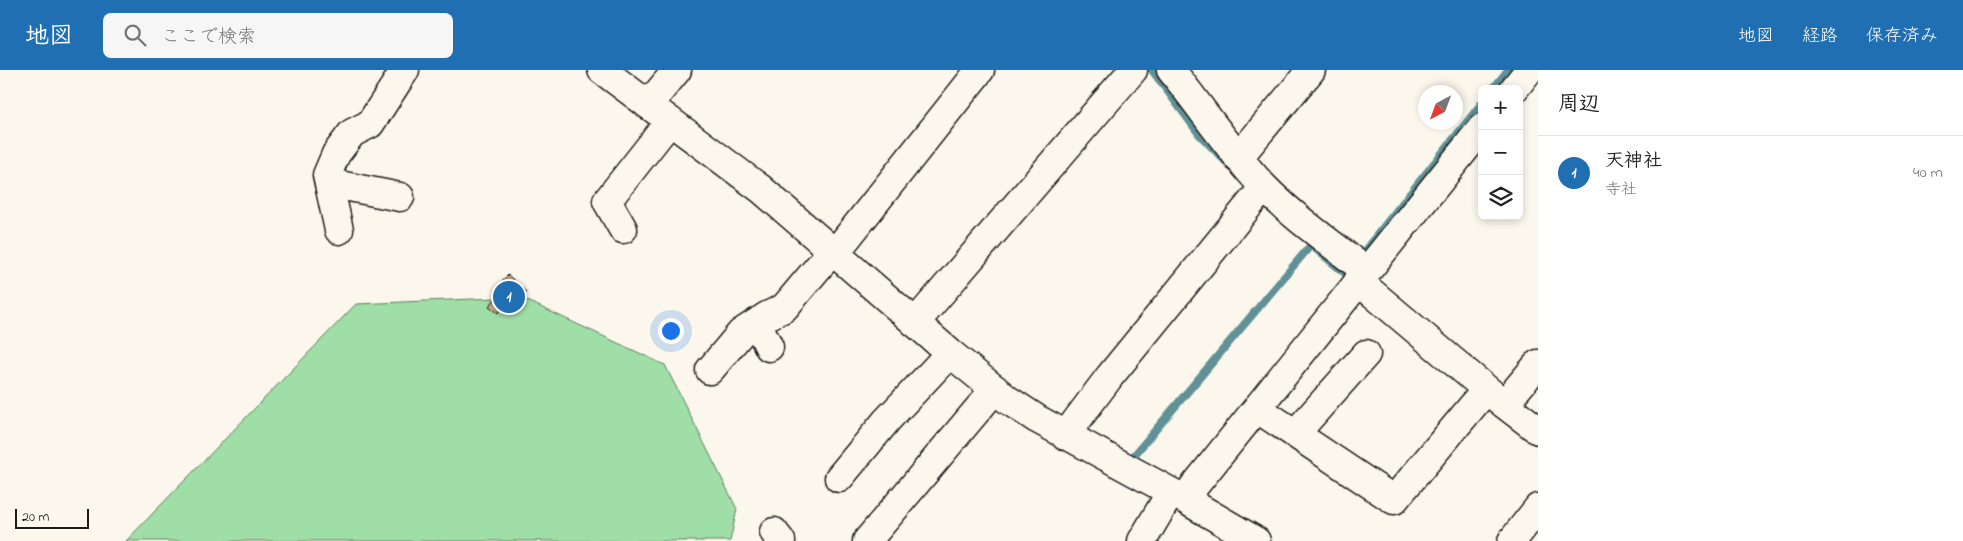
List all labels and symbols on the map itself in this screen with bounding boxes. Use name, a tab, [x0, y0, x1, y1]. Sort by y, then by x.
north arrow	[1418, 85, 1463, 130]
pin: 1	[493, 278, 525, 316]
your location	[658, 318, 684, 344]
scale bar	[15, 506, 89, 529]

